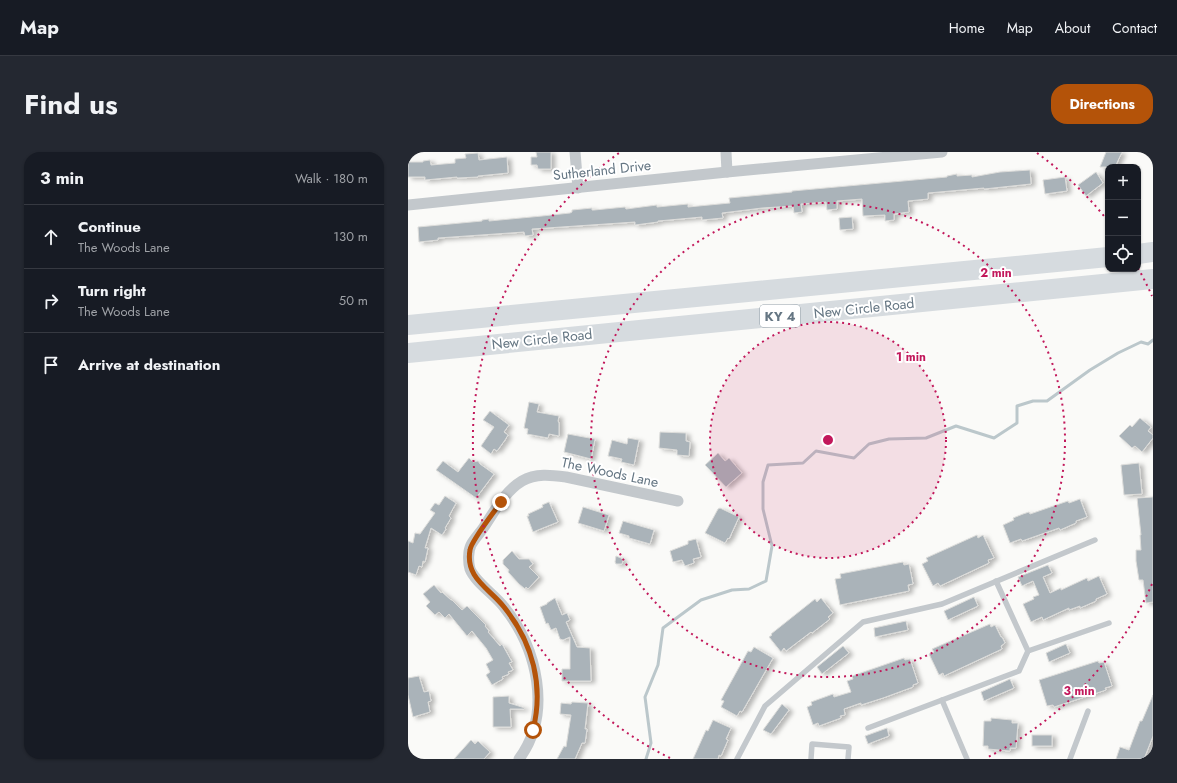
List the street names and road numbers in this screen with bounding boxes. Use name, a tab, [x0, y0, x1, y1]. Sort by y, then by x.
street label: Sutherland Drive	[552, 155, 652, 185]
street label: New Circle Road	[813, 293, 915, 323]
road number: KY 4	[760, 305, 800, 327]
street label: New Circle Road	[491, 324, 593, 354]
street label: The Woods Lane	[560, 452, 660, 492]

